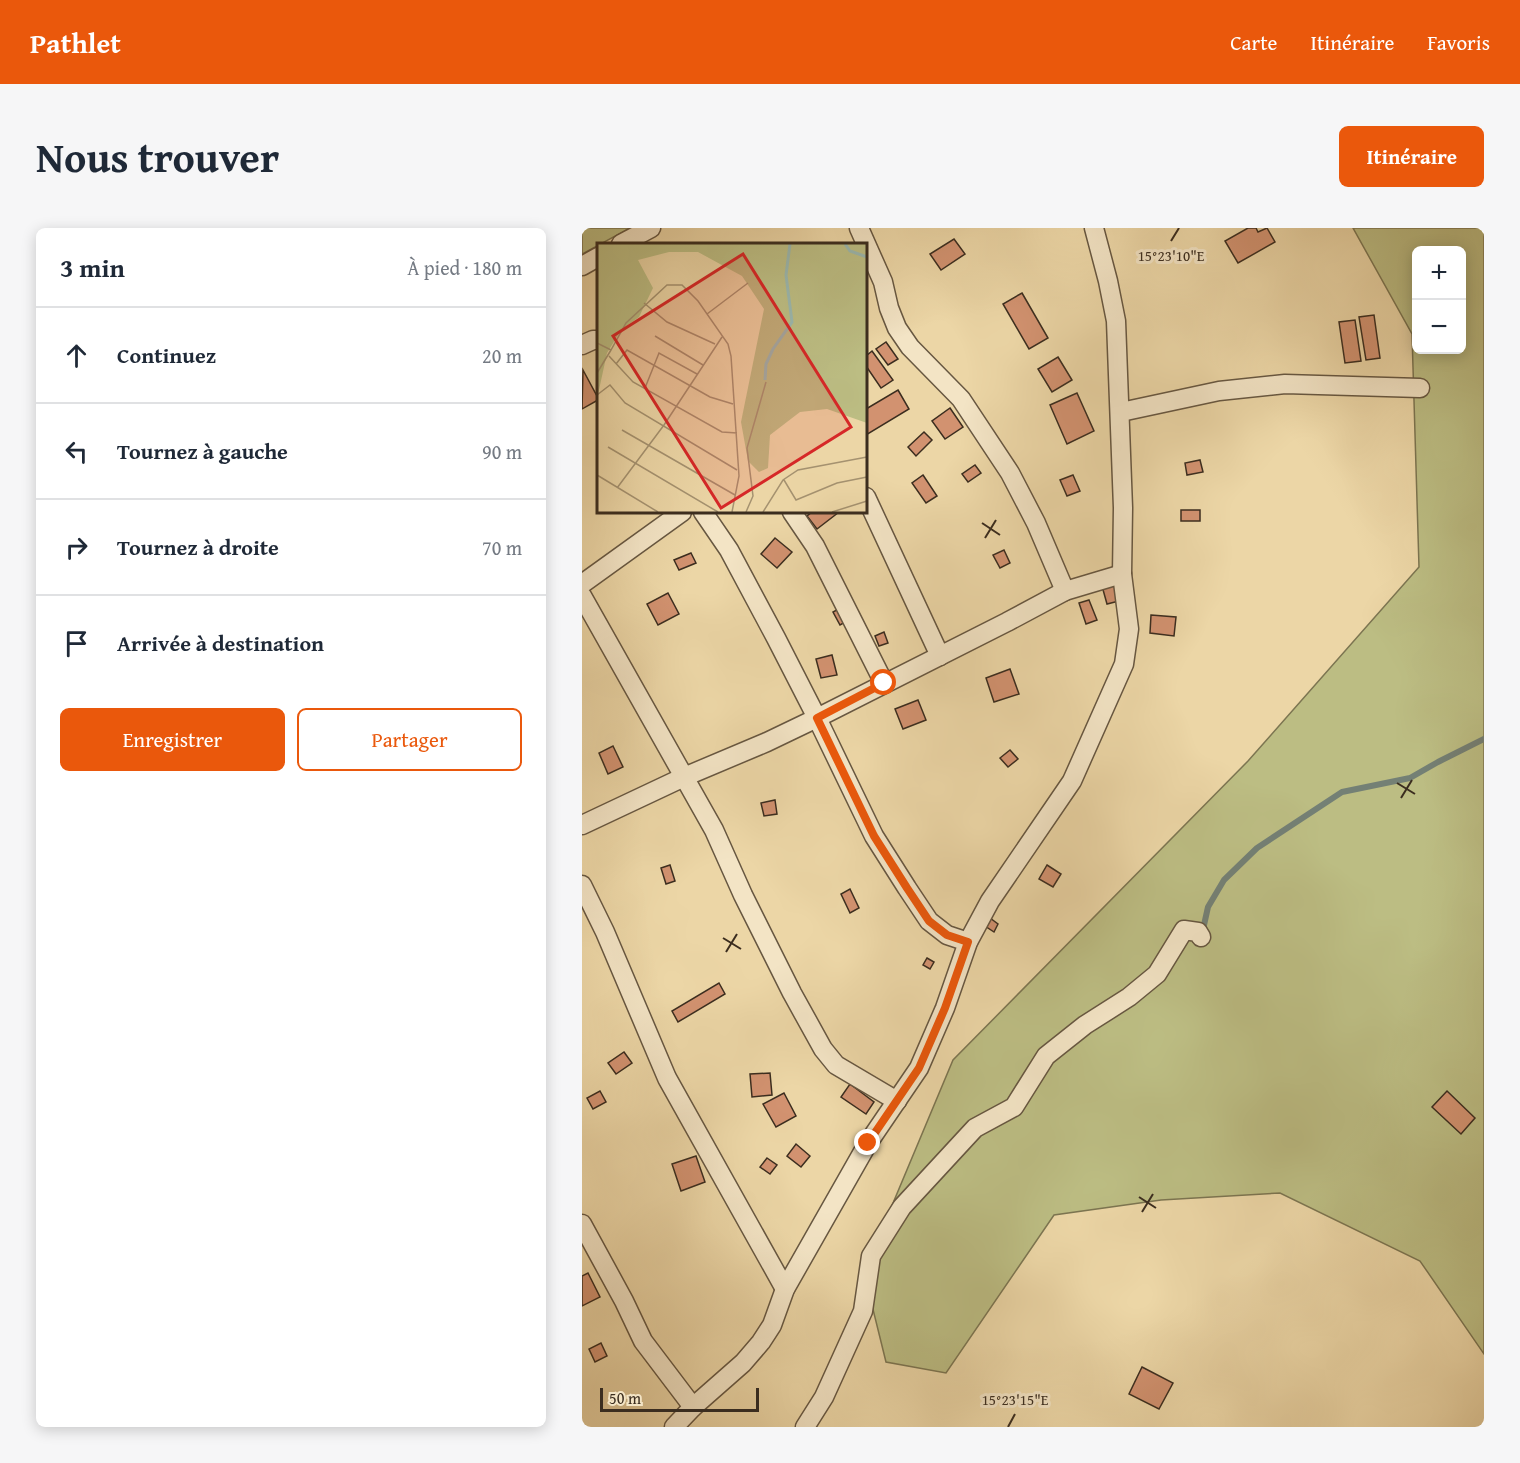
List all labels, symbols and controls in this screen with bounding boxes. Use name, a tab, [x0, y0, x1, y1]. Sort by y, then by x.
text: Pathlet	[30, 22, 121, 63]
text: Carte	[1230, 27, 1277, 58]
text: Itinéraire	[1310, 27, 1394, 58]
text: Favoris	[1427, 27, 1490, 58]
text: Nous trouver	[36, 126, 279, 187]
button: Itinéraire	[1339, 126, 1484, 187]
inset map	[597, 243, 867, 513]
text: 15°23'10"E	[1138, 245, 1205, 266]
map controls	[1412, 246, 1466, 354]
button: +	[1412, 246, 1466, 300]
text: 3 min	[60, 248, 125, 287]
text: À pied · 180 m	[407, 253, 522, 282]
button: −	[1412, 300, 1466, 354]
icon: ahead	[60, 339, 93, 372]
text: Continuez	[117, 339, 216, 371]
text: 20 m	[482, 341, 522, 370]
icon: left	[60, 435, 93, 468]
text: Tournez à gauche	[117, 435, 288, 467]
text: 90 m	[482, 437, 522, 466]
icon: right	[60, 531, 93, 564]
text: Tournez à droite	[117, 531, 279, 563]
text: 70 m	[482, 533, 522, 562]
icon: arrive	[60, 627, 93, 660]
text: Arrivée à destination	[117, 627, 324, 659]
route start	[870, 669, 896, 695]
button: Enregistrer	[60, 708, 285, 771]
button: Partager	[297, 708, 522, 771]
route end	[854, 1129, 880, 1155]
scale bar	[600, 1385, 759, 1412]
text: 50 m	[609, 1386, 641, 1410]
text: 15°23'15"E	[982, 1389, 1049, 1410]

